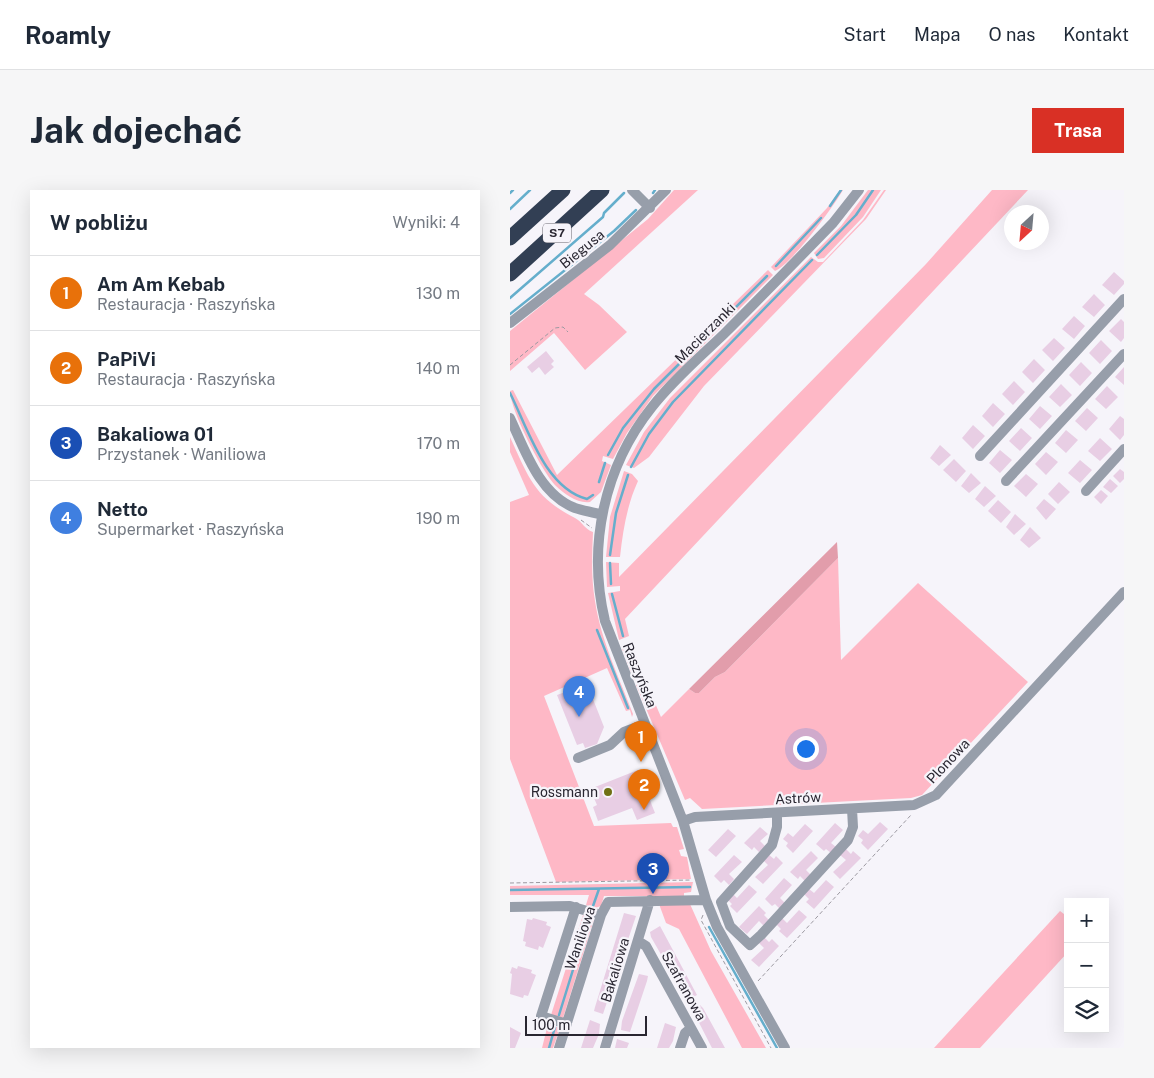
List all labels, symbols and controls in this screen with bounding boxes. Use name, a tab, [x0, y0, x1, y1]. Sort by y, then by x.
text: Roamly	[25, 21, 111, 49]
text: Start	[844, 24, 886, 45]
text: Mapa	[914, 24, 960, 45]
text: O nas	[988, 24, 1035, 45]
text: Kontakt	[1063, 24, 1129, 45]
button: Trasa	[1032, 108, 1124, 153]
text: Jak dojechać	[30, 110, 242, 151]
north arrow	[1004, 205, 1049, 250]
text: W pobliżu	[50, 210, 148, 235]
text: Wyniki: 4	[392, 213, 460, 232]
road number: S7	[543, 224, 571, 242]
street label: Biegusa	[557, 226, 607, 272]
text: Am Am Kebab	[97, 273, 225, 295]
text: 1	[63, 284, 69, 303]
text: 130 m	[416, 284, 460, 303]
text: Restauracja · Raszyńska	[97, 295, 275, 314]
street label: Macierzanki	[672, 300, 738, 366]
text: PaPiVi	[97, 348, 156, 370]
text: 2	[61, 359, 71, 378]
text: 140 m	[416, 359, 460, 378]
text: Restauracja · Raszyńska	[97, 370, 275, 389]
text: Bakaliowa 01	[97, 423, 214, 445]
text: 3	[61, 434, 71, 453]
text: 170 m	[417, 434, 460, 453]
text: Przystanek · Waniliowa	[97, 445, 266, 464]
text: Netto	[97, 498, 148, 520]
text: 4	[61, 509, 71, 528]
text: 190 m	[416, 509, 460, 528]
text: Supermarket · Raszyńska	[97, 520, 284, 539]
street label: Raszyńska	[620, 640, 660, 710]
pin: 4	[563, 676, 595, 717]
pin: 1	[625, 721, 657, 762]
street label: Plonowa	[923, 735, 973, 787]
your location	[793, 736, 819, 762]
pin: 2	[628, 769, 660, 810]
place label: Rossmann	[531, 784, 598, 800]
marker: Rossmann	[602, 786, 614, 798]
street label: Astrów	[775, 789, 822, 807]
pin: 3	[637, 853, 669, 894]
map controls	[1064, 898, 1109, 1033]
button: +	[1064, 898, 1109, 943]
street label: Waniliowa	[562, 904, 598, 972]
street label: Bakaliowa	[598, 936, 632, 1004]
button: −	[1064, 943, 1109, 988]
street label: Szafranowa	[658, 949, 710, 1023]
button: layers	[1064, 988, 1109, 1033]
scale bar	[525, 1013, 648, 1036]
text: 100 m	[532, 1017, 570, 1033]

